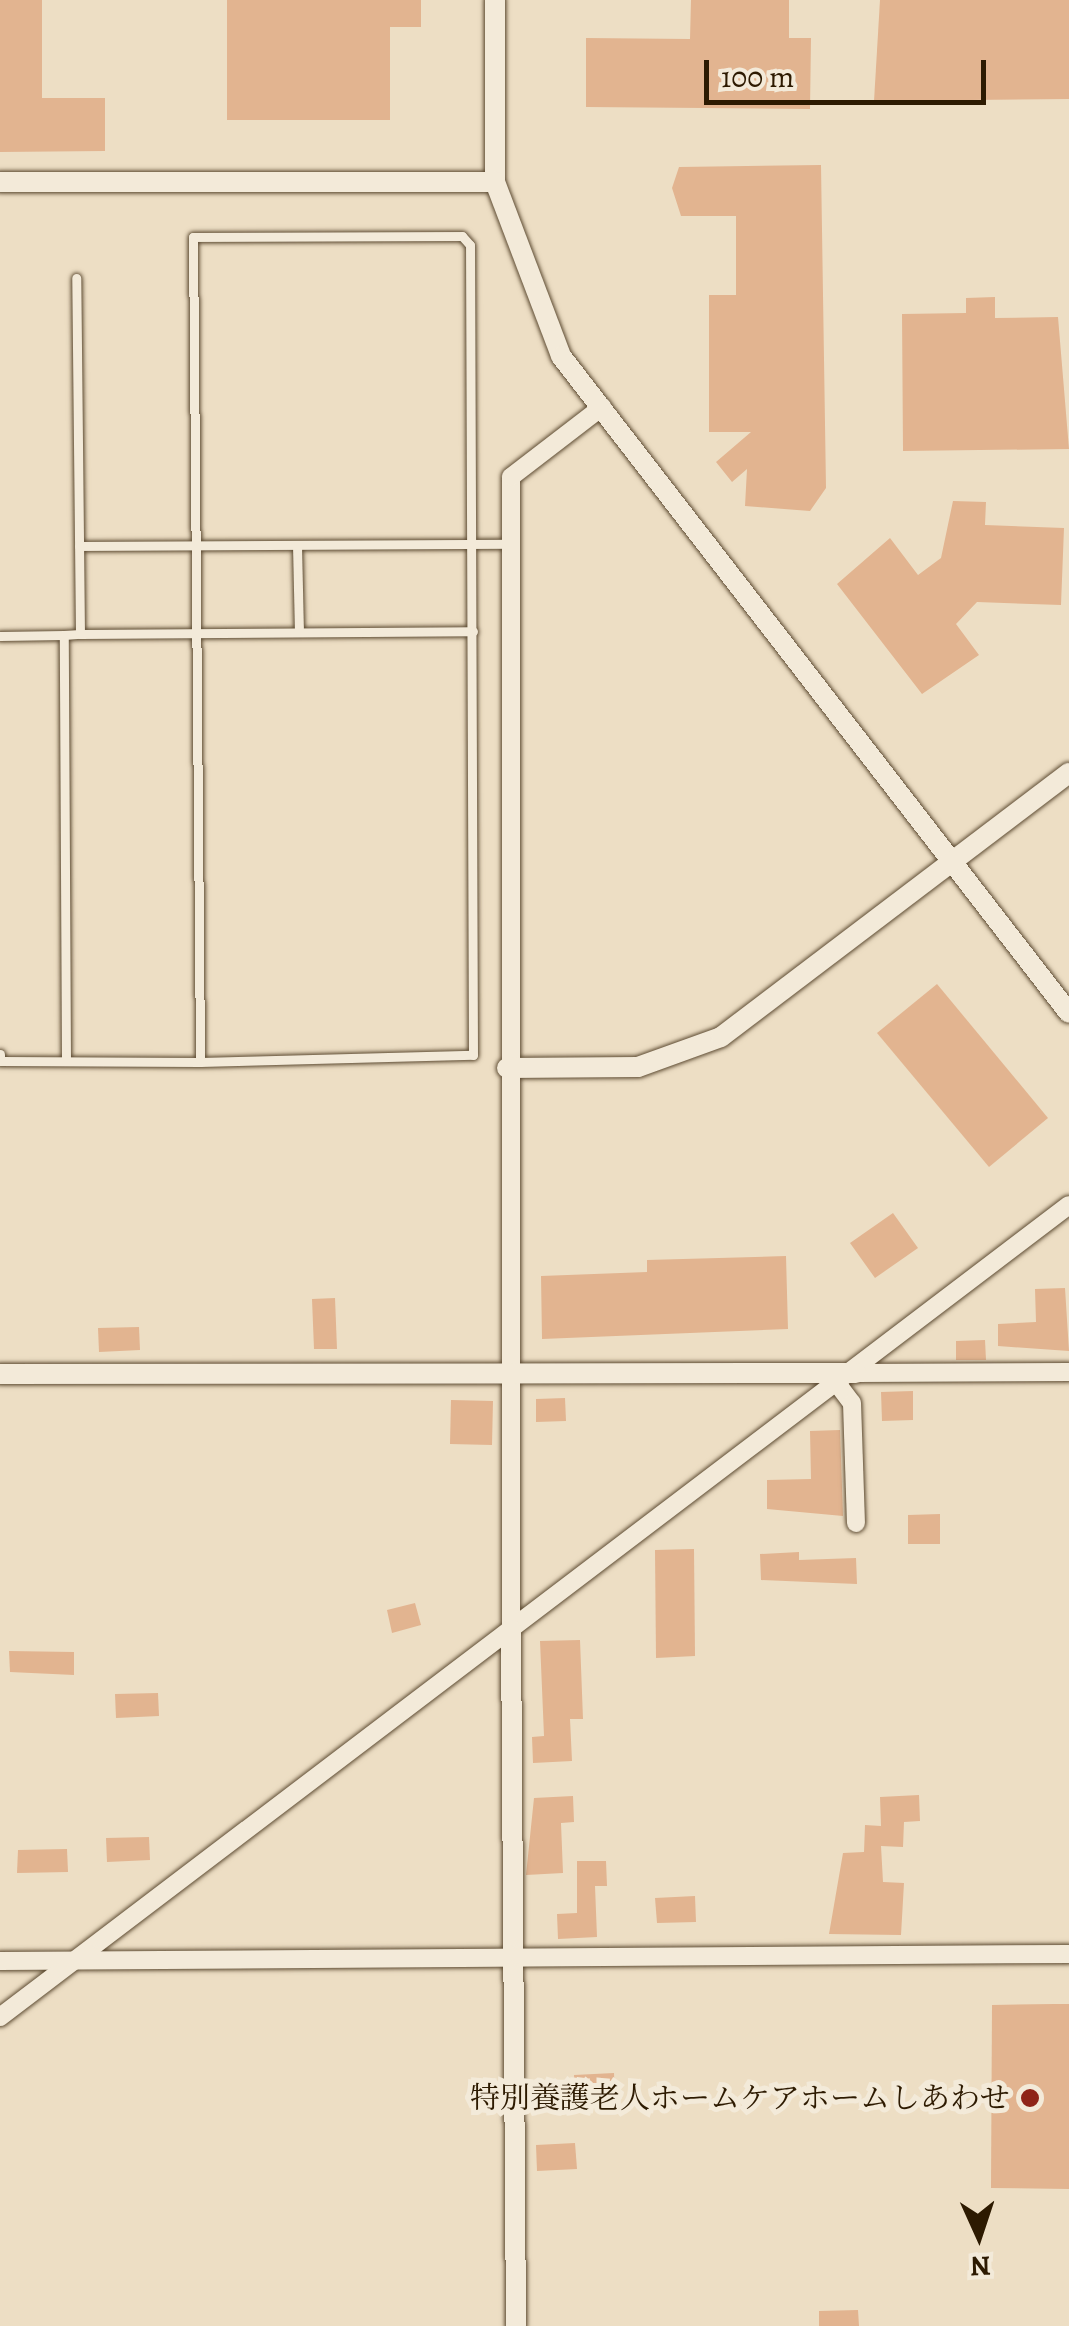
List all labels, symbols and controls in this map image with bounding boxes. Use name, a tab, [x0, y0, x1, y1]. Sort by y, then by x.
scale bar	[709, 40, 992, 102]
text: 100 m	[721, 57, 794, 97]
place label: 特別養護老人ホームケアホームしあわせ	[470, 2080, 1010, 2116]
marker: 特別養護老人ホームケアホームしあわせ	[1019, 2087, 1041, 2109]
north arrow	[929, 2186, 1029, 2286]
text: N	[969, 2246, 992, 2285]

